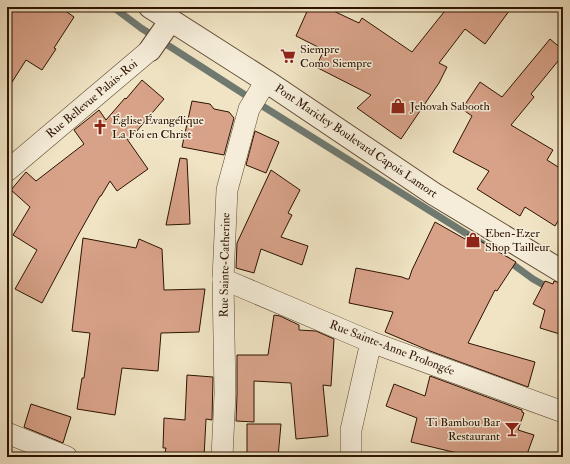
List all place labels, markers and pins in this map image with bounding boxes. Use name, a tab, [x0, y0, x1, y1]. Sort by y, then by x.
place label: Siempre Como Siempre	[300, 42, 372, 71]
supermarket icon: Siempre Como Siempre	[279, 47, 297, 65]
shop icon: Jehovah Sabooth	[389, 97, 407, 115]
place label: Jehovah Sabooth	[409, 99, 490, 114]
place label: Église Évangélique La Foi en Christ	[112, 113, 204, 142]
church icon: Église Évangélique La Foi en Christ	[91, 118, 109, 136]
place label: Eben-Ezer Shop Tailleur	[485, 226, 550, 255]
shop icon: Eben-Ezer Shop Tailleur	[464, 231, 482, 249]
place label: Ti Bambou Bar Restaurant	[426, 415, 501, 444]
bar icon: Ti Bambou Bar Restaurant	[503, 420, 521, 438]

